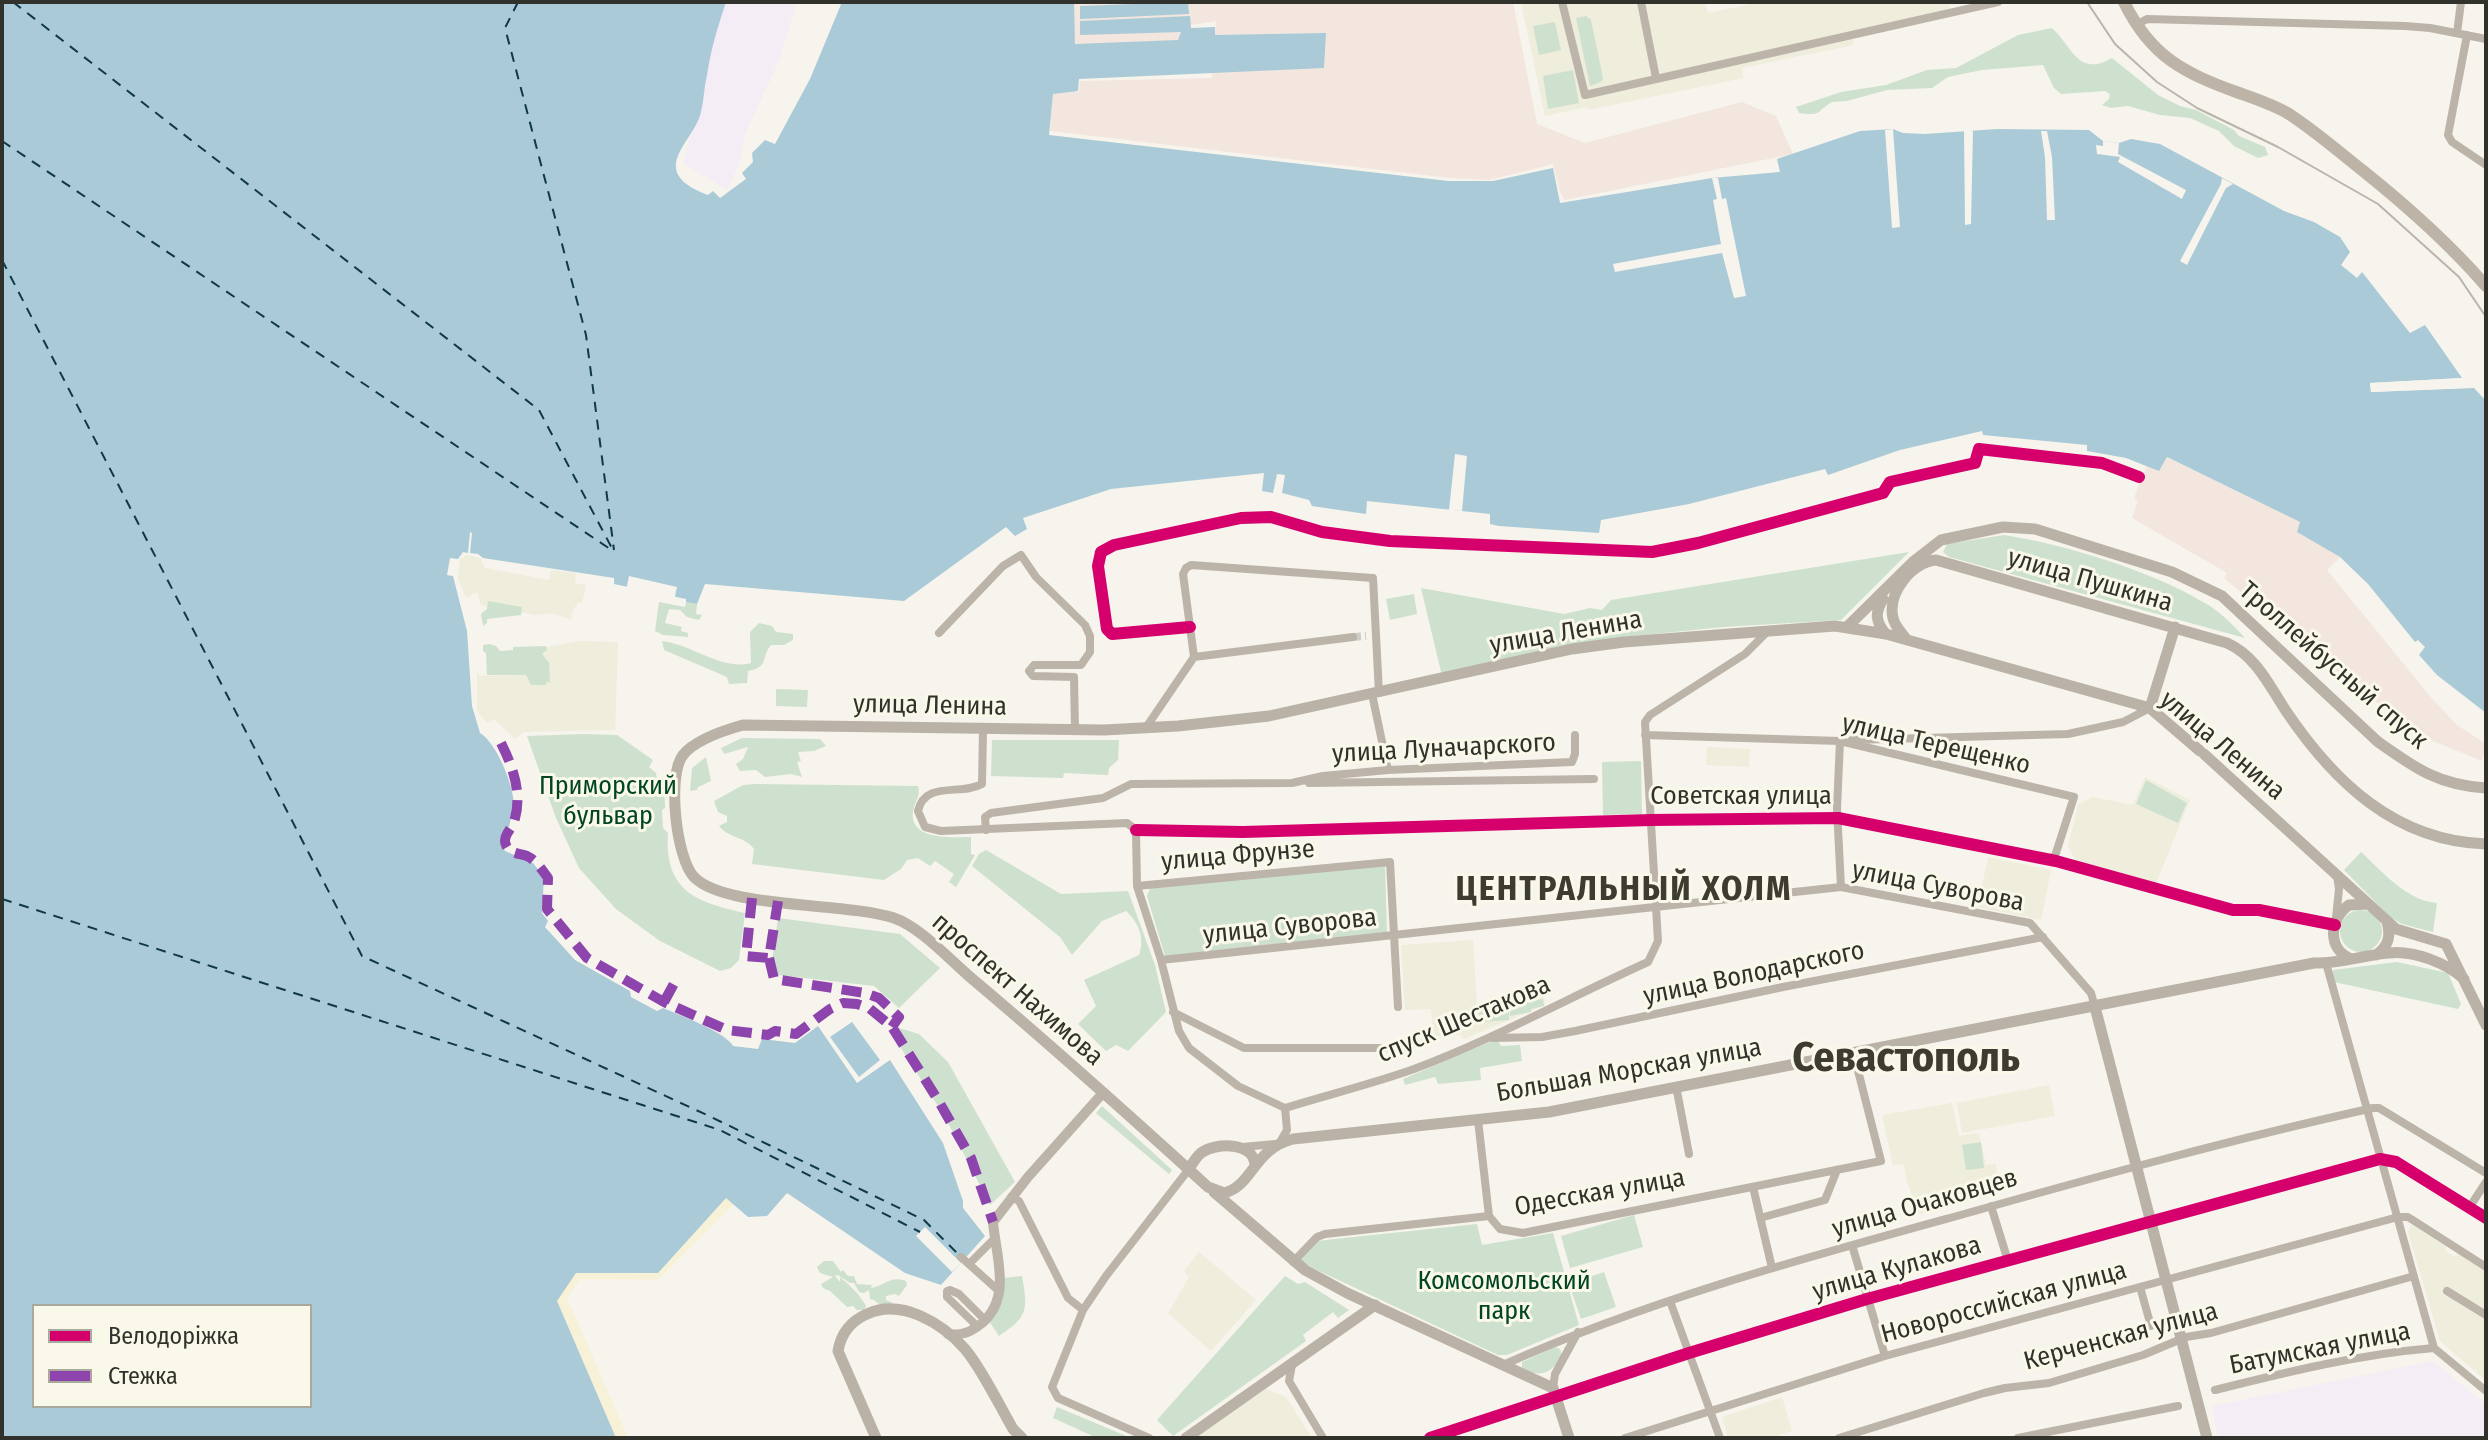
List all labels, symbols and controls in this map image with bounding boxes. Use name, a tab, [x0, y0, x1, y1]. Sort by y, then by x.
street label: улица Пушкина	[2004, 543, 2176, 619]
street label: Троллейбусный спуск	[2232, 576, 2434, 756]
street label: улица Ленина	[1488, 604, 1644, 662]
street label: улица Ленина	[2153, 685, 2291, 807]
street label: улица Ленина	[853, 689, 1007, 723]
street label: улица Терещенко	[1839, 708, 2033, 782]
street label: улица Луначарского	[1331, 728, 1557, 770]
park label: Приморский бульвар	[539, 771, 677, 832]
street label: Советская улица	[1650, 781, 1832, 813]
street label: улица Фрунзе	[1160, 834, 1316, 878]
street label: улица Суворова	[1849, 855, 2027, 919]
district label: ЦЕНТРАЛЬНЫЙ ХОЛМ	[1456, 871, 1792, 911]
street label: улица Суворова	[1202, 902, 1378, 952]
street label: проспект Нахимова	[925, 907, 1109, 1073]
street label: улица Володарского	[1641, 935, 1867, 1013]
street label: спуск Шестакова	[1373, 970, 1555, 1070]
street label: Большая Морская улица	[1494, 1032, 1764, 1110]
district label: Севастополь	[1792, 1034, 2020, 1084]
street label: Одесская улица	[1512, 1163, 1688, 1223]
street label: улица Очаковцев	[1829, 1163, 2021, 1245]
street label: улица Кулакова	[1809, 1230, 1985, 1308]
street label: Новороссийская улица	[1878, 1255, 2130, 1351]
park label: Комсомольский парк	[1417, 1266, 1591, 1328]
street label: Керченская улица	[2021, 1296, 2221, 1378]
legend	[32, 1304, 312, 1408]
street label: Батумская улица	[2227, 1316, 2413, 1382]
text: Велодоріжка	[108, 1322, 239, 1350]
text: Стежка	[108, 1362, 178, 1390]

